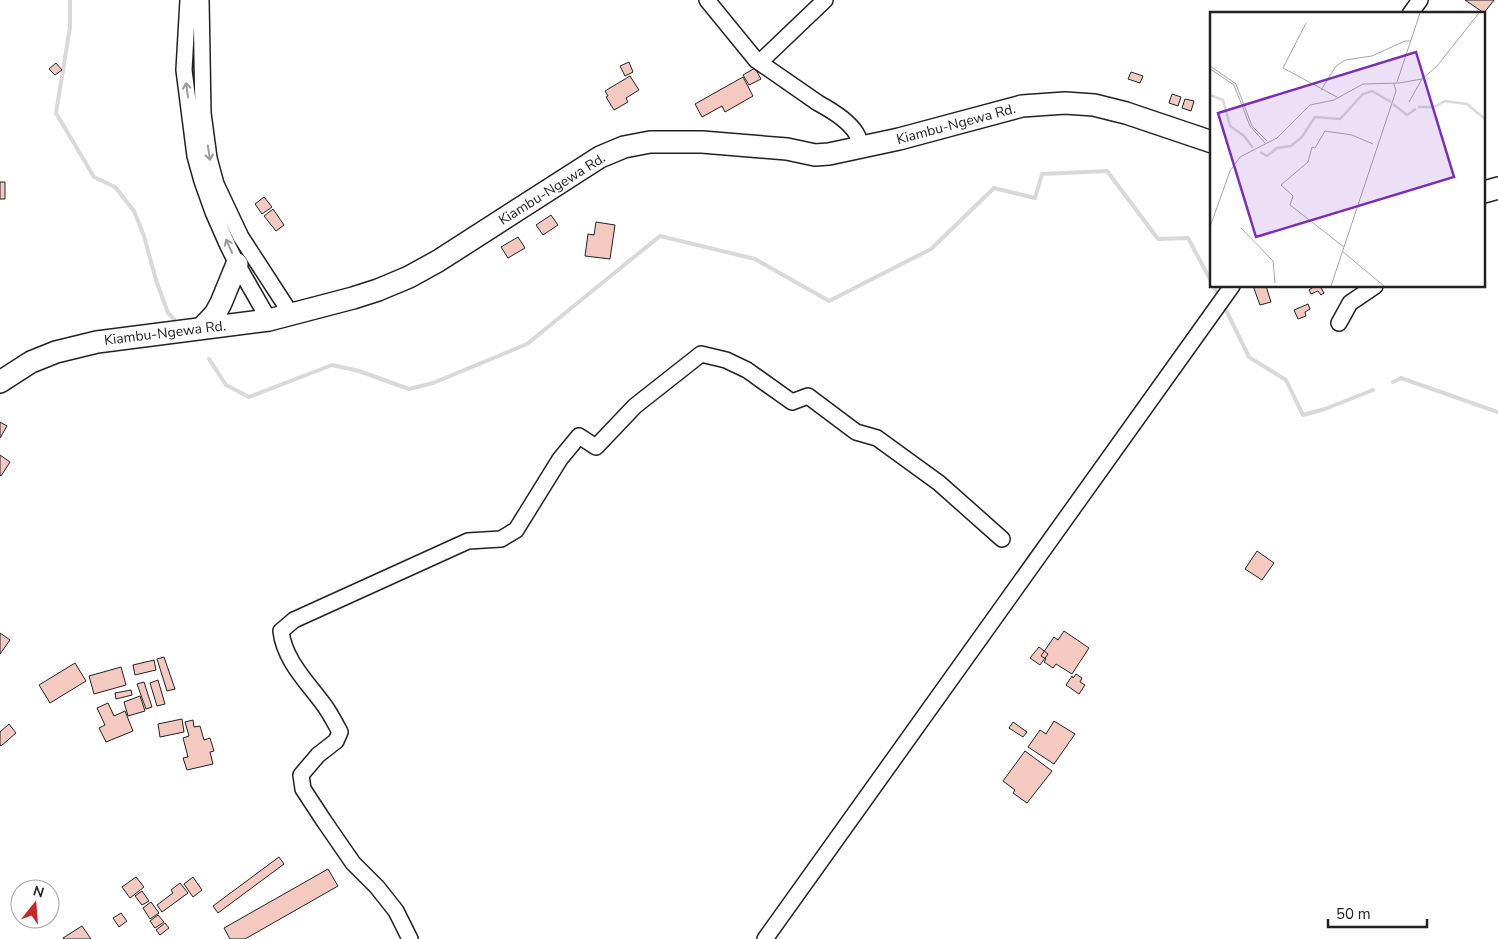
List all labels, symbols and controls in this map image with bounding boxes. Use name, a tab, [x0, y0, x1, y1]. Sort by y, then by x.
inset map	[1210, 12, 1486, 288]
one-way arrow	[182, 83, 192, 99]
street label: Kiambu-Ngewa Rd.	[894, 99, 1018, 149]
one-way arrow	[204, 145, 214, 161]
street label: Kiambu-Ngewa Rd.	[495, 148, 609, 230]
one-way arrow	[223, 239, 233, 254]
street label: Kiambu-Ngewa Rd.	[103, 316, 227, 350]
north arrow	[10, 879, 60, 929]
text: N	[31, 881, 46, 903]
scale bar	[1328, 896, 1427, 928]
text: 50 m	[1336, 904, 1371, 924]

